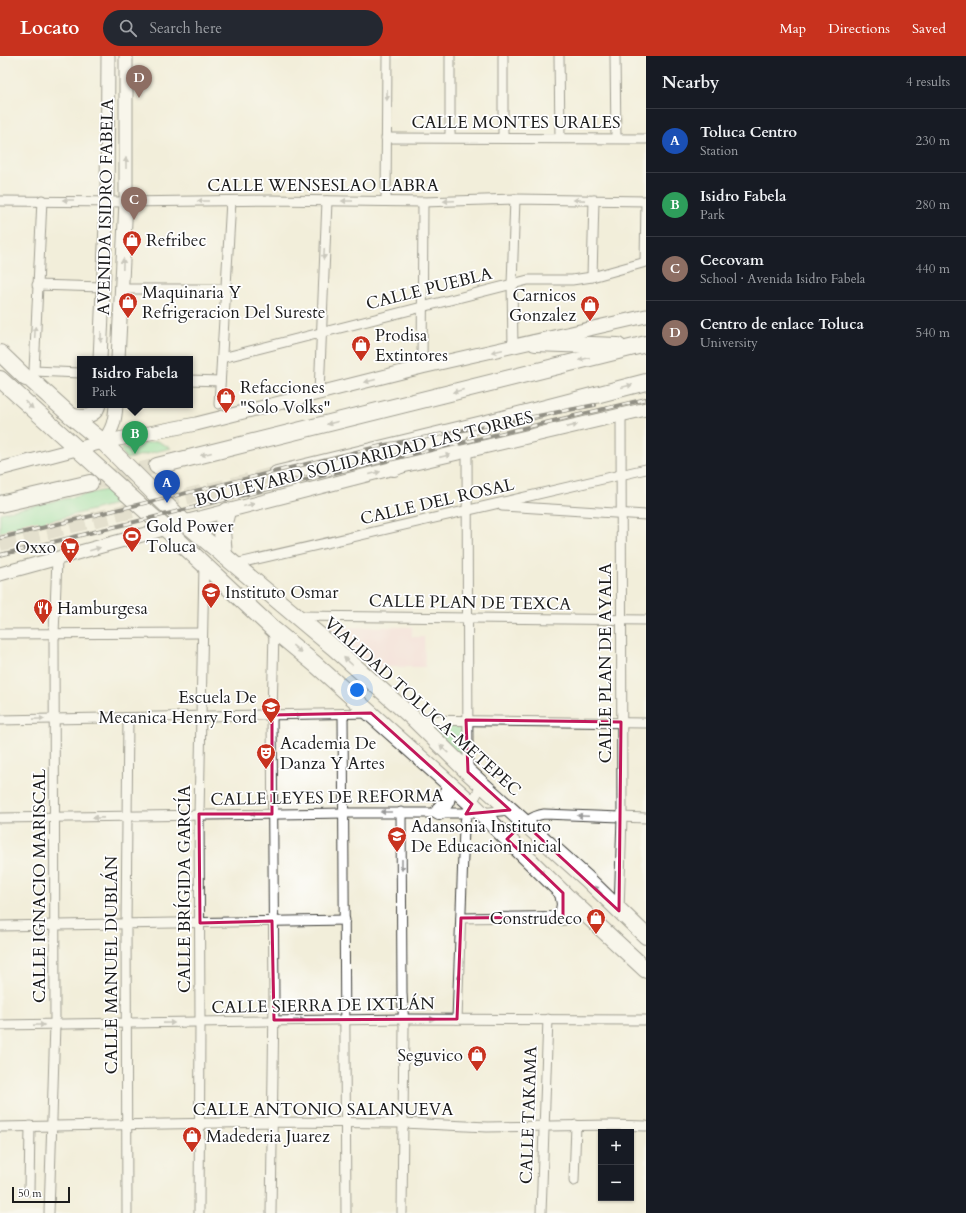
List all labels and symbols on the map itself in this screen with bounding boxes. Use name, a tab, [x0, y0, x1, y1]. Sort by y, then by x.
pin: D	[126, 65, 152, 98]
one-way arrow	[384, 89, 390, 102]
street label: AVENIDA ISIDRO FABELA	[92, 97, 119, 316]
street label: CALLE MONTES URALES	[411, 111, 621, 134]
one-way arrow	[123, 156, 129, 169]
street label: CALLE WENSESLAO LABRA	[207, 174, 440, 197]
pin: C	[121, 187, 147, 220]
one-way arrow	[61, 197, 74, 203]
one-way arrow	[572, 197, 585, 203]
one-way arrow	[196, 198, 209, 204]
one-way arrow	[340, 198, 353, 204]
one-way arrow	[442, 198, 455, 204]
shop icon: Refribec	[121, 229, 143, 257]
place label: Refribec	[146, 229, 207, 252]
one-way arrow	[321, 248, 328, 260]
one-way arrow	[120, 258, 127, 270]
street label: CALLE PUEBLA	[364, 261, 495, 315]
place label: Maquinaria Y Refrigeracion Del Sureste	[142, 281, 325, 324]
place label: Carnicos Gonzalez	[509, 284, 576, 327]
shop icon: Maquinaria Y Refrigeracion Del Sureste	[117, 291, 139, 319]
shop icon: Carnicos Gonzalez	[579, 294, 601, 322]
place label: Prodisa Extintores	[375, 324, 448, 367]
one-way arrow	[32, 326, 39, 338]
one-way arrow	[98, 331, 104, 344]
shop icon: Prodisa Extintores	[350, 334, 372, 362]
one-way arrow	[491, 348, 503, 354]
one-way arrow	[578, 357, 590, 363]
place label: Refacciones "Solo Volks"	[240, 376, 330, 419]
one-way arrow	[364, 378, 376, 384]
one-way arrow	[621, 383, 633, 389]
shop icon: Refacciones "Solo Volks"	[215, 386, 237, 414]
one-way arrow	[452, 388, 464, 394]
one-way arrow	[24, 400, 34, 410]
street label: BOULEVARD SOLIDARIDAD LAS TORRES	[193, 405, 536, 512]
one-way arrow	[326, 420, 338, 426]
pin: B	[122, 421, 148, 454]
one-way arrow	[566, 423, 578, 429]
one-way arrow	[199, 452, 212, 458]
one-way arrow	[439, 453, 451, 459]
pin: A	[154, 470, 180, 503]
one-way arrow	[369, 470, 381, 476]
street label: CALLE DEL ROSAL	[358, 472, 517, 530]
one-way arrow	[243, 502, 255, 508]
place label: Gold Power Toluca	[146, 515, 234, 558]
sports icon: Gold Power Toluca	[121, 525, 143, 553]
place label: Oxxo	[15, 536, 56, 559]
supermarket icon: Oxxo	[59, 536, 81, 564]
one-way arrow	[89, 546, 101, 552]
street label: CALLE PLAN DE AYALA	[594, 562, 617, 763]
school or university icon: Instituto Osmar	[200, 581, 222, 609]
place label: Instituto Osmar	[225, 581, 339, 604]
street label: CALLE PLAN DE TEXCA	[369, 589, 572, 616]
restaurant icon: Hamburgesa	[32, 597, 54, 625]
place label: Hamburgesa	[57, 597, 149, 620]
street label: VIALIDAD TOLUCA-METEPEC	[319, 612, 526, 801]
one-way arrow	[292, 644, 303, 653]
one-way arrow	[343, 657, 353, 666]
your location	[347, 680, 367, 700]
place label: Escuela De Mecanica Henry Ford	[99, 686, 257, 729]
school or university icon: Escuela De Mecanica Henry Ford	[260, 696, 282, 724]
one-way arrow	[289, 712, 302, 718]
one-way arrow	[33, 716, 46, 722]
place label: Academia De Danza Y Artes	[280, 732, 385, 775]
theatre icon: Academia De Danza Y Artes	[255, 742, 277, 770]
one-way arrow	[439, 744, 449, 754]
street label: CALLE IGNACIO MARISCAL	[28, 768, 51, 1003]
street label: CALLE BRÍGIDA GARCÍA	[173, 784, 196, 993]
street label: CALLE LEYES DE REFORMA	[210, 784, 445, 811]
one-way arrow	[379, 809, 392, 815]
one-way arrow	[249, 811, 262, 817]
one-way arrow	[577, 812, 589, 819]
one-way arrow	[91, 815, 104, 821]
place label: Adansonia Instituto De Educacion Inicial	[411, 815, 562, 858]
school or university icon: Adansonia Instituto De Educacion Inicial	[386, 825, 408, 853]
street label: CALLE MANUEL DUBLÁN	[100, 855, 123, 1074]
one-way arrow	[398, 859, 405, 871]
one-way arrow	[535, 865, 545, 875]
one-way arrow	[593, 885, 603, 895]
place label: Construdeco	[490, 907, 582, 930]
shop icon: Construdeco	[585, 907, 607, 935]
one-way arrow	[455, 974, 462, 986]
street label: CALLE SIERRA DE IXTLÁN	[211, 992, 435, 1019]
one-way arrow	[423, 1016, 436, 1022]
one-way arrow	[293, 1017, 306, 1023]
one-way arrow	[163, 1020, 176, 1026]
one-way arrow	[33, 1022, 46, 1028]
place label: Seguvico	[398, 1044, 463, 1067]
shop icon: Seguvico	[466, 1044, 488, 1072]
street label: CALLE TAKAMA	[515, 1045, 542, 1184]
street label: CALLE ANTONIO SALANUEVA	[193, 1098, 454, 1121]
shop icon: Madederia Juarez	[181, 1125, 203, 1153]
place label: Madederia Juarez	[206, 1125, 330, 1148]
scale bar	[12, 1185, 70, 1204]

